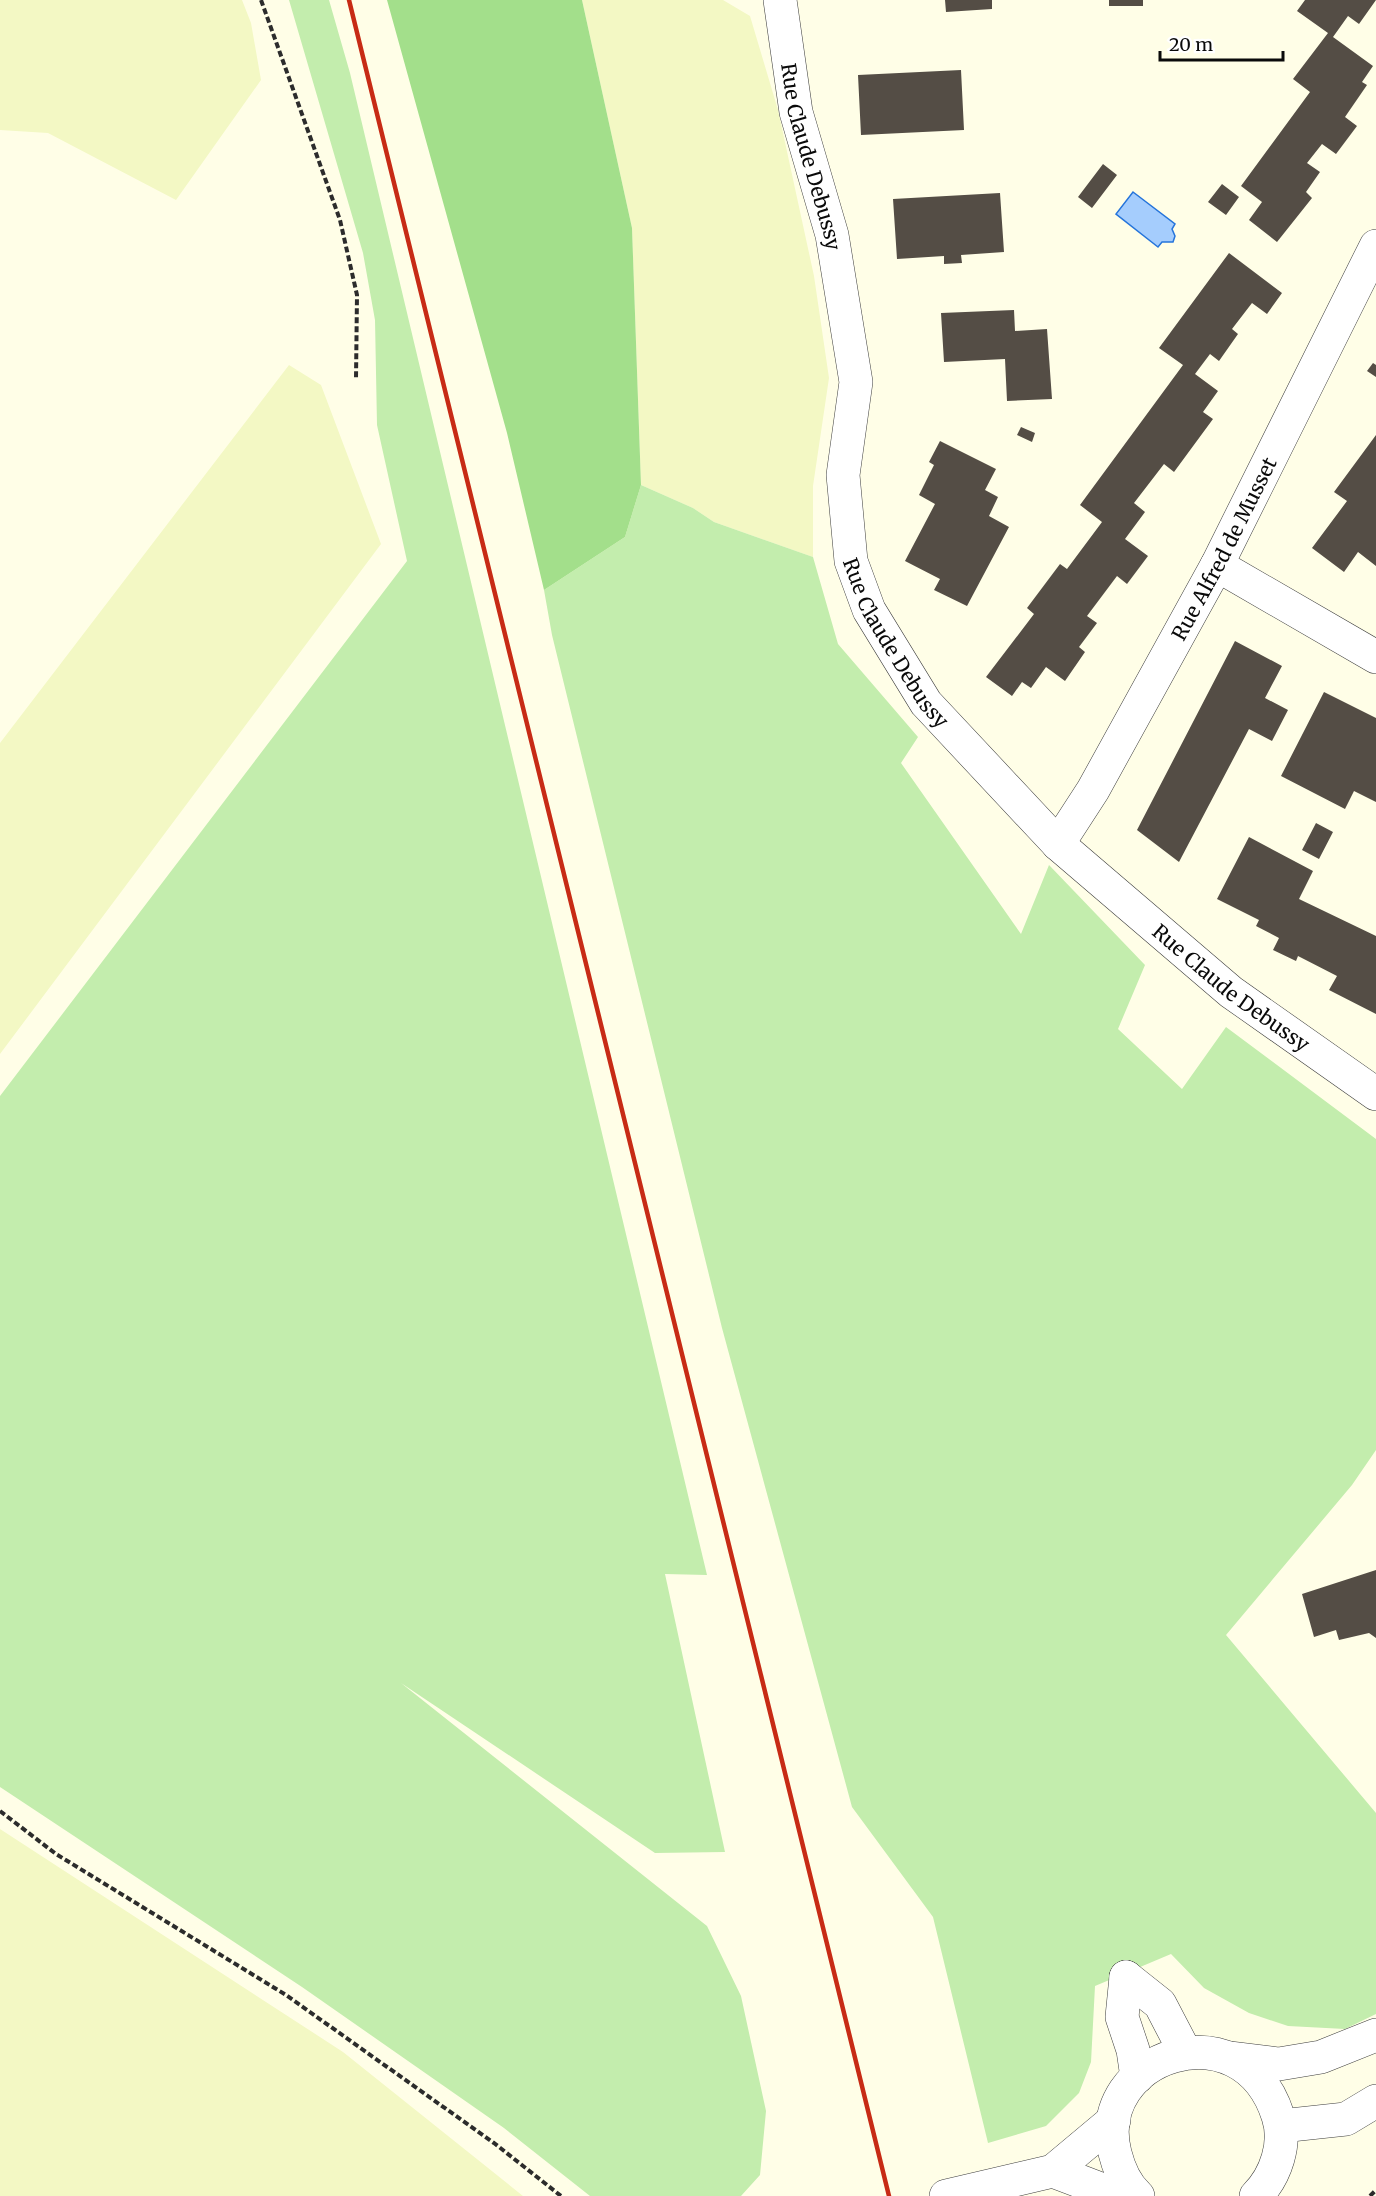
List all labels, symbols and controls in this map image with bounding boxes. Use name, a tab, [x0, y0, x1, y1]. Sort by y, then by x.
scale bar	[1160, 24, 1283, 62]
text: 20 m	[1169, 33, 1213, 56]
street label: Rue Claude Debussy	[777, 61, 847, 252]
street label: Rue Alfred de Musset	[1166, 453, 1281, 644]
street label: Rue Claude Debussy	[838, 554, 955, 733]
street label: Rue Claude Debussy	[1148, 918, 1315, 1056]

